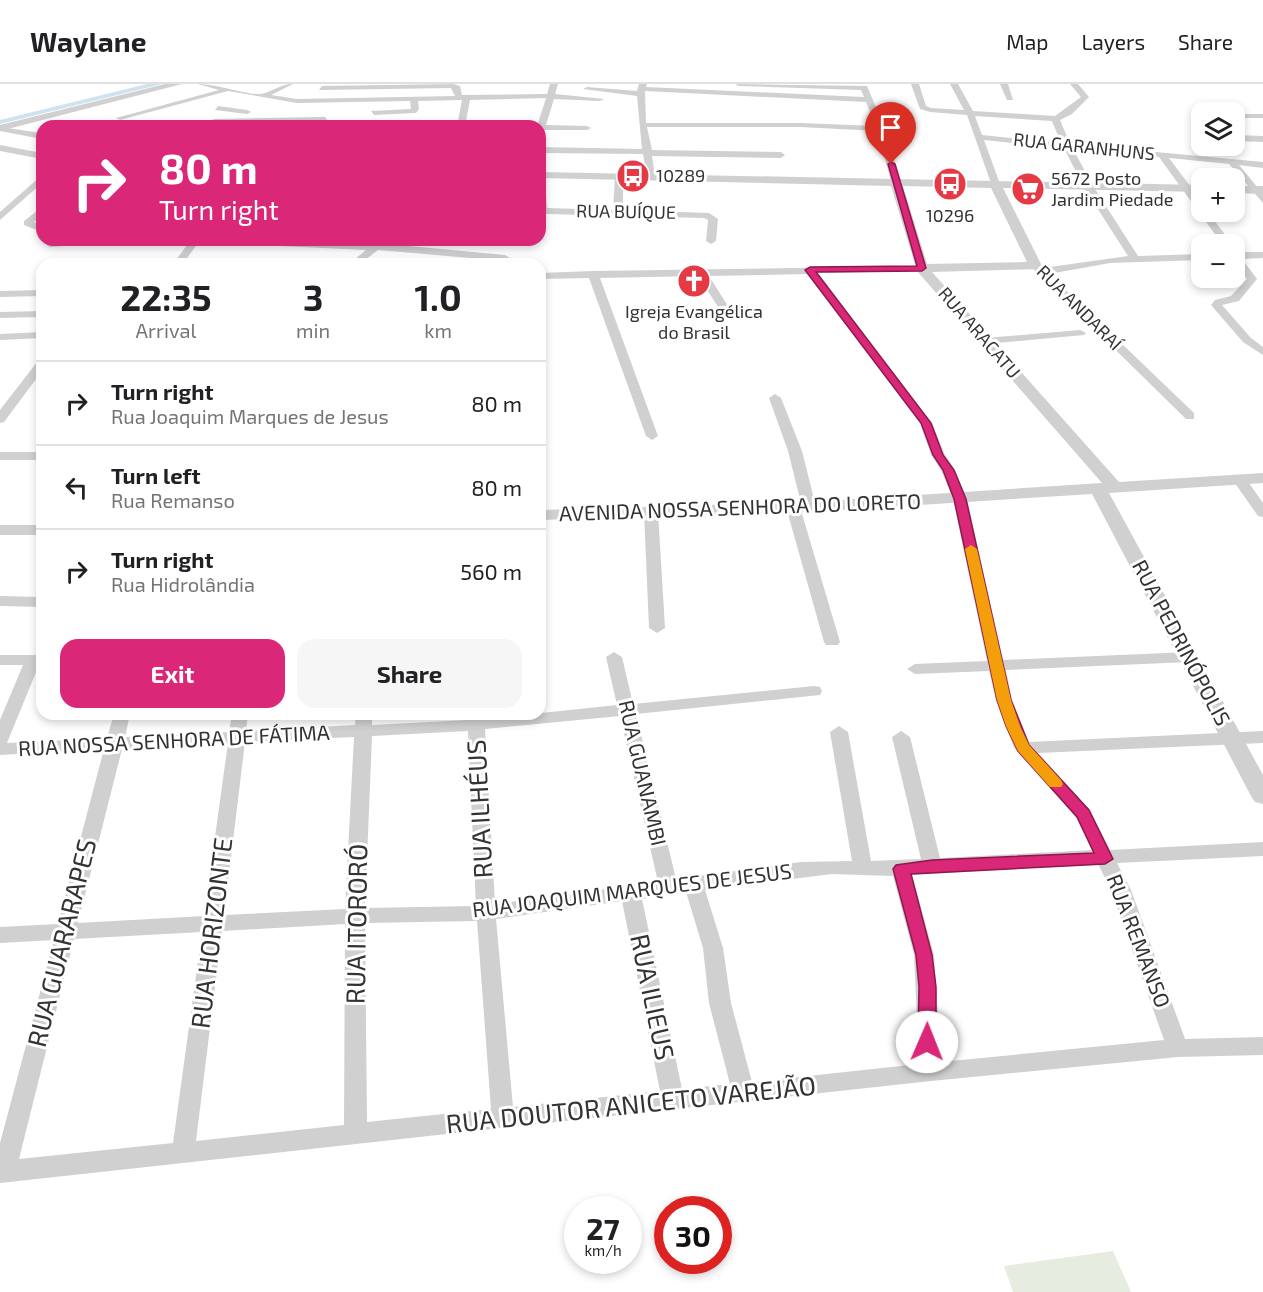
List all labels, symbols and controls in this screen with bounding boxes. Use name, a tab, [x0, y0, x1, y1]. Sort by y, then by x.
text: Waylane	[30, 24, 146, 58]
text: Map	[1006, 29, 1048, 54]
text: Layers	[1081, 29, 1145, 54]
text: Share	[1178, 29, 1233, 54]
pin	[865, 102, 916, 164]
map controls	[1191, 102, 1245, 288]
button: layers	[1191, 102, 1245, 156]
icon: arrive	[874, 111, 907, 144]
street label: RUA GARANHUNS	[1012, 128, 1156, 164]
text: 80 m	[159, 142, 258, 192]
icon: right	[60, 144, 138, 222]
bus stop icon: 10289	[615, 158, 651, 194]
place label: 10289	[656, 164, 705, 186]
bus stop icon: 10296	[932, 166, 968, 202]
place label: 5672 Posto Jardim Piedade	[1051, 167, 1174, 210]
button: +	[1191, 168, 1245, 222]
supermarket icon: 5672 Posto Jardim Piedade	[1010, 171, 1046, 207]
text: Turn right	[159, 193, 279, 225]
street label: RUA BUÍQUE	[576, 199, 676, 223]
place label: 10296	[926, 204, 974, 226]
button: −	[1191, 234, 1245, 288]
street label: RUA ANDARAÍ	[1033, 260, 1128, 355]
church icon: Igreja Evangélica do Brasil	[676, 263, 712, 299]
text: 22:35	[120, 275, 212, 318]
text: 3	[303, 275, 323, 318]
text: 1.0	[415, 275, 462, 318]
street label: RUA ARACATU	[934, 282, 1025, 382]
place label: Igreja Evangélica do Brasil	[625, 300, 763, 343]
text: Arrival	[136, 318, 196, 342]
text: min	[296, 318, 330, 342]
text: km	[424, 318, 452, 342]
text: Turn right	[111, 378, 213, 404]
icon: right	[60, 387, 93, 420]
text: 80 m	[471, 390, 522, 416]
text: Rua Joaquim Marques de Jesus	[111, 404, 389, 428]
text: Turn left	[111, 462, 200, 488]
icon: left	[60, 471, 93, 504]
text: 80 m	[471, 474, 522, 500]
text: Rua Remanso	[111, 488, 235, 512]
street label: AVENIDA NOSSA SENHORA DO LORETO	[558, 488, 921, 525]
text: Turn right	[111, 546, 213, 572]
icon: right	[60, 555, 93, 588]
street label: RUA PEDRINÓPOLIS	[1128, 555, 1237, 729]
text: 560 m	[460, 558, 522, 584]
text: Rua Hidrolândia	[111, 572, 255, 596]
button: Exit	[60, 639, 285, 708]
button: Share	[297, 639, 522, 708]
street label: RUA GUANAMBI	[615, 697, 672, 848]
street label: RUA NOSSA SENHORA DE FÁTIMA	[17, 719, 330, 760]
street label: RUA ILHÉUS	[459, 739, 498, 879]
street label: RUA GUARARAPES	[20, 835, 101, 1050]
street label: RUA HORIZONTE	[183, 836, 238, 1030]
street label: RUA ITORORÓ	[339, 844, 372, 1004]
street label: RUA JOAQUIM MARQUES DE JESUS	[471, 858, 793, 923]
street label: RUA REMANSO	[1102, 870, 1176, 1011]
street label: RUA ILIEUS	[625, 931, 682, 1063]
position arrow	[895, 1010, 959, 1074]
street label: RUA DOUTOR ANICETO VAREJÃO	[444, 1069, 817, 1138]
speed limit sign: 30	[654, 1196, 732, 1274]
text: 27	[586, 1210, 620, 1246]
text: km/h	[584, 1241, 622, 1259]

